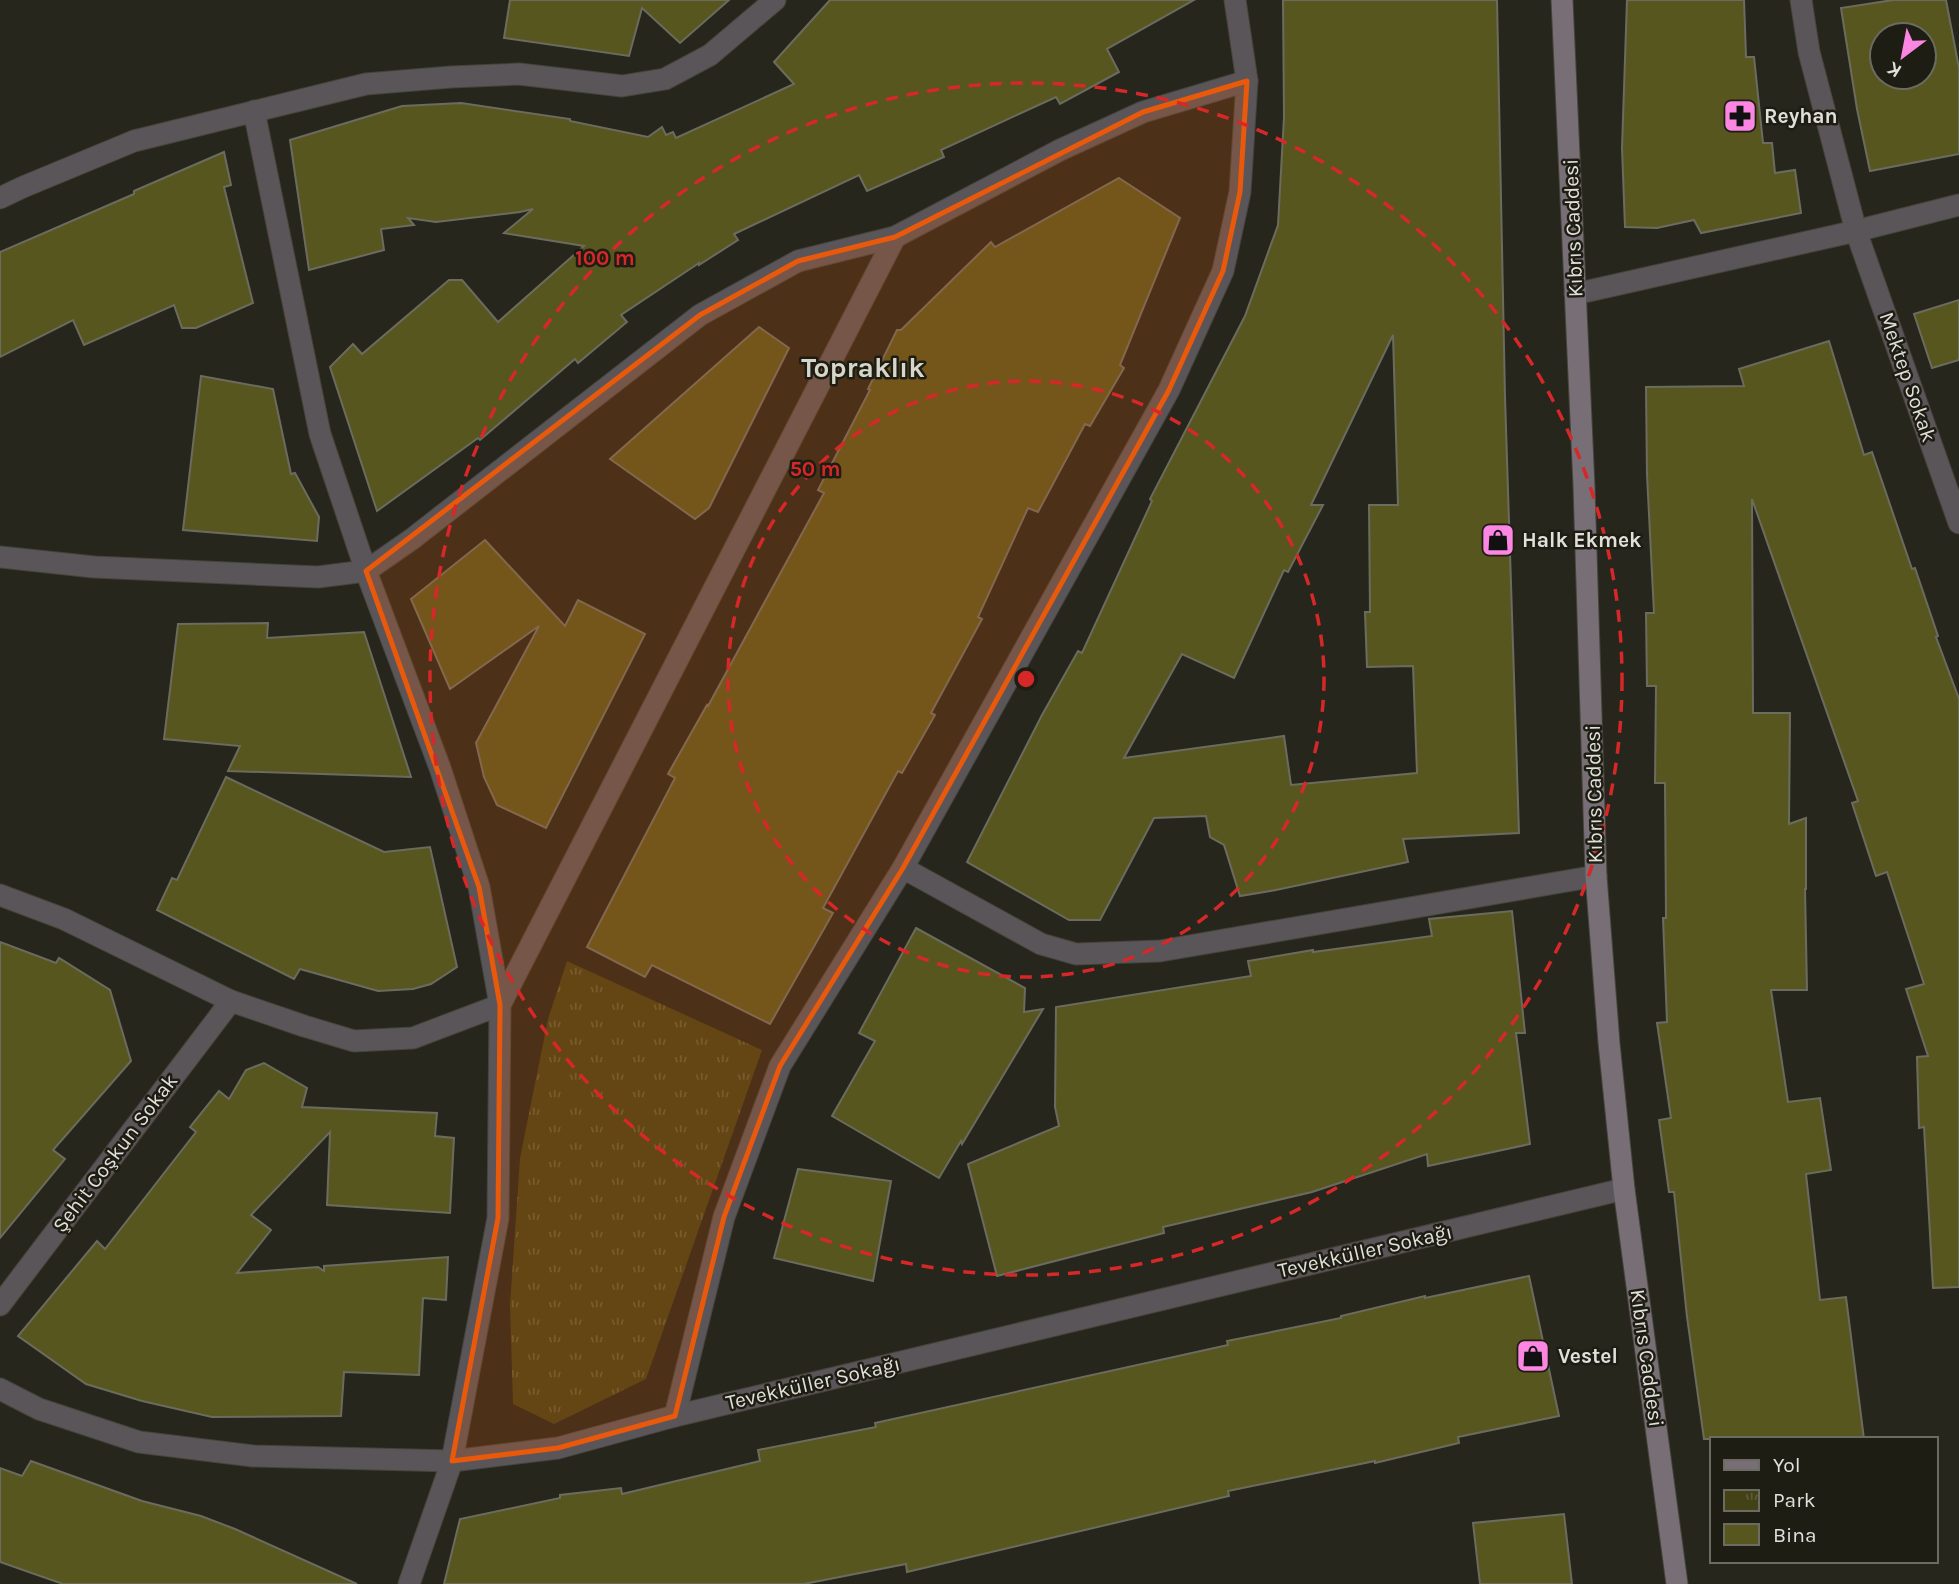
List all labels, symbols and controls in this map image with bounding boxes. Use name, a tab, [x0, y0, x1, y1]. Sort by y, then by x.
north arrow	[1868, 21, 1938, 91]
text: K	[1883, 57, 1906, 82]
pharmacy icon: Reyhan	[1721, 97, 1759, 135]
place label: Reyhan	[1764, 104, 1838, 128]
street label: Kıbrıs Caddesi	[1559, 158, 1587, 298]
text: 100 m	[575, 246, 635, 270]
street label: Mektep Sokak	[1875, 309, 1941, 445]
district label: Topraklık	[801, 351, 925, 384]
text: 50 m	[790, 457, 840, 481]
shop icon: Halk Ekmek	[1479, 521, 1517, 559]
place label: Halk Ekmek	[1522, 528, 1642, 552]
centre of rings	[1014, 667, 1038, 691]
street label: Kıbrıs Caddesi	[1581, 724, 1607, 864]
street label: Şehit Coşkun Sokak	[48, 1069, 183, 1237]
street label: Tevekküller Sokağı	[1275, 1219, 1455, 1283]
street label: Kıbrıs Caddesi	[1625, 1288, 1669, 1428]
shop icon: Vestel	[1514, 1337, 1552, 1375]
place label: Vestel	[1558, 1344, 1618, 1368]
street label: Tevekküller Sokağı	[723, 1351, 903, 1415]
legend	[1710, 1437, 1938, 1563]
text: Yol	[1773, 1453, 1801, 1477]
text: Park	[1773, 1488, 1816, 1512]
text: Bina	[1773, 1523, 1817, 1547]

